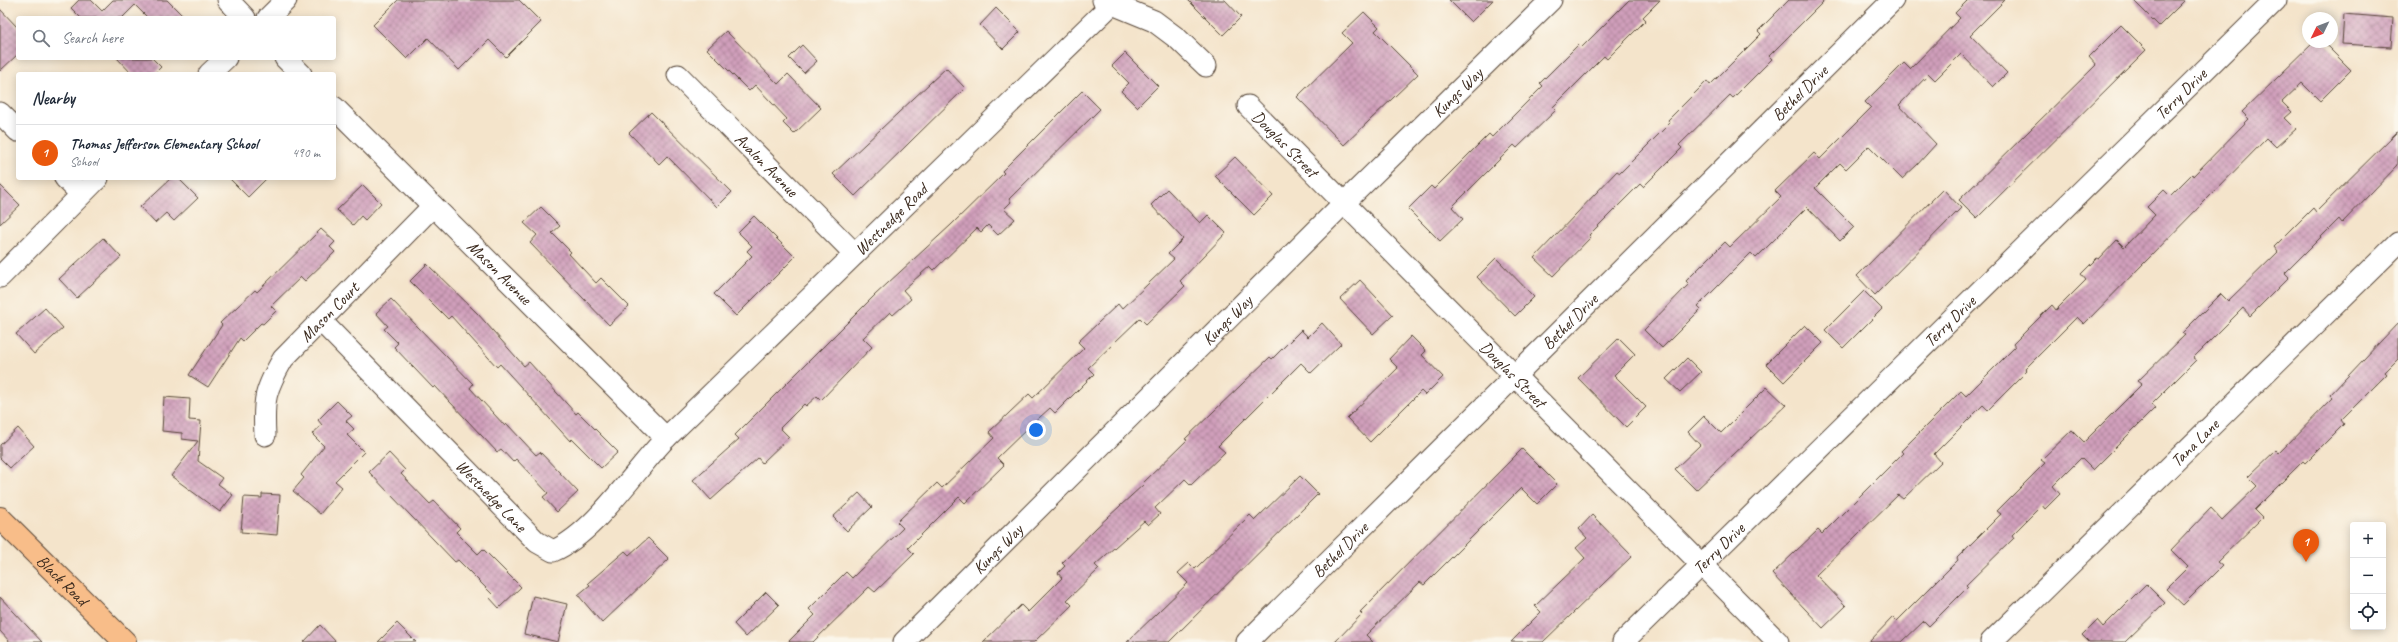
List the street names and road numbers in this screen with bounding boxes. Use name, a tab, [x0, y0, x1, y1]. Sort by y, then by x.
street label: Bethel Drive	[1767, 60, 1833, 126]
street label: Kungs Way	[1428, 62, 1488, 122]
street label: Terry Drive	[2151, 63, 2212, 124]
street label: Douglas Street	[1247, 106, 1324, 183]
street label: Avalon Avenue	[730, 129, 803, 202]
street label: Westnedge Road	[850, 178, 934, 260]
street label: Mason Avenue	[463, 236, 537, 310]
street label: Mason Court	[296, 276, 365, 346]
street label: Bethel Drive	[1538, 288, 1604, 354]
street label: Kungs Way	[1198, 290, 1257, 350]
street label: Terry Drive	[1920, 290, 1981, 351]
street label: Douglas Street	[1475, 337, 1552, 414]
street label: Tana Lane	[2166, 413, 2225, 471]
street label: Westnedge Lane	[451, 455, 532, 537]
street label: Bethel Drive	[1308, 517, 1374, 582]
street label: Terry Drive	[1689, 517, 1750, 578]
street label: Kungs Way	[968, 519, 1028, 579]
street label: Black Road	[32, 550, 94, 612]

